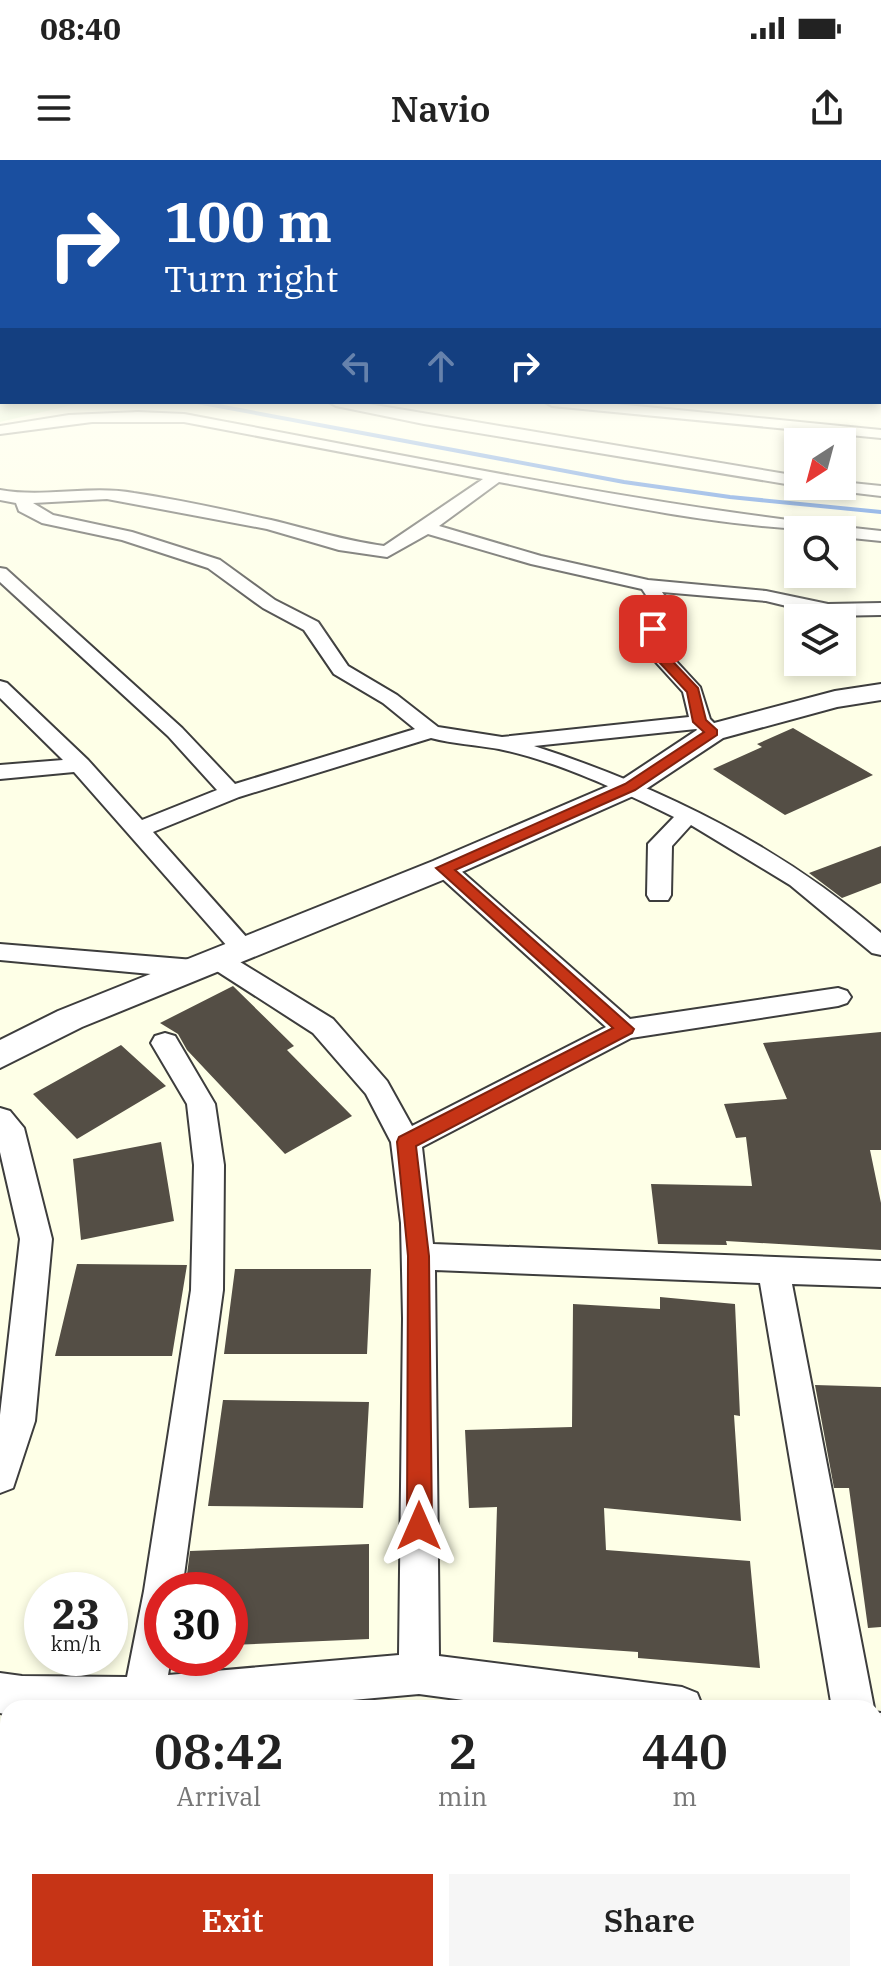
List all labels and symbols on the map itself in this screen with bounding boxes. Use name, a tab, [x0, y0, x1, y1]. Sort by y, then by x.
north arrow	[784, 428, 856, 500]
pin	[619, 595, 687, 663]
position arrow	[377, 1484, 461, 1568]
speed limit sign: 30	[144, 1572, 248, 1676]

